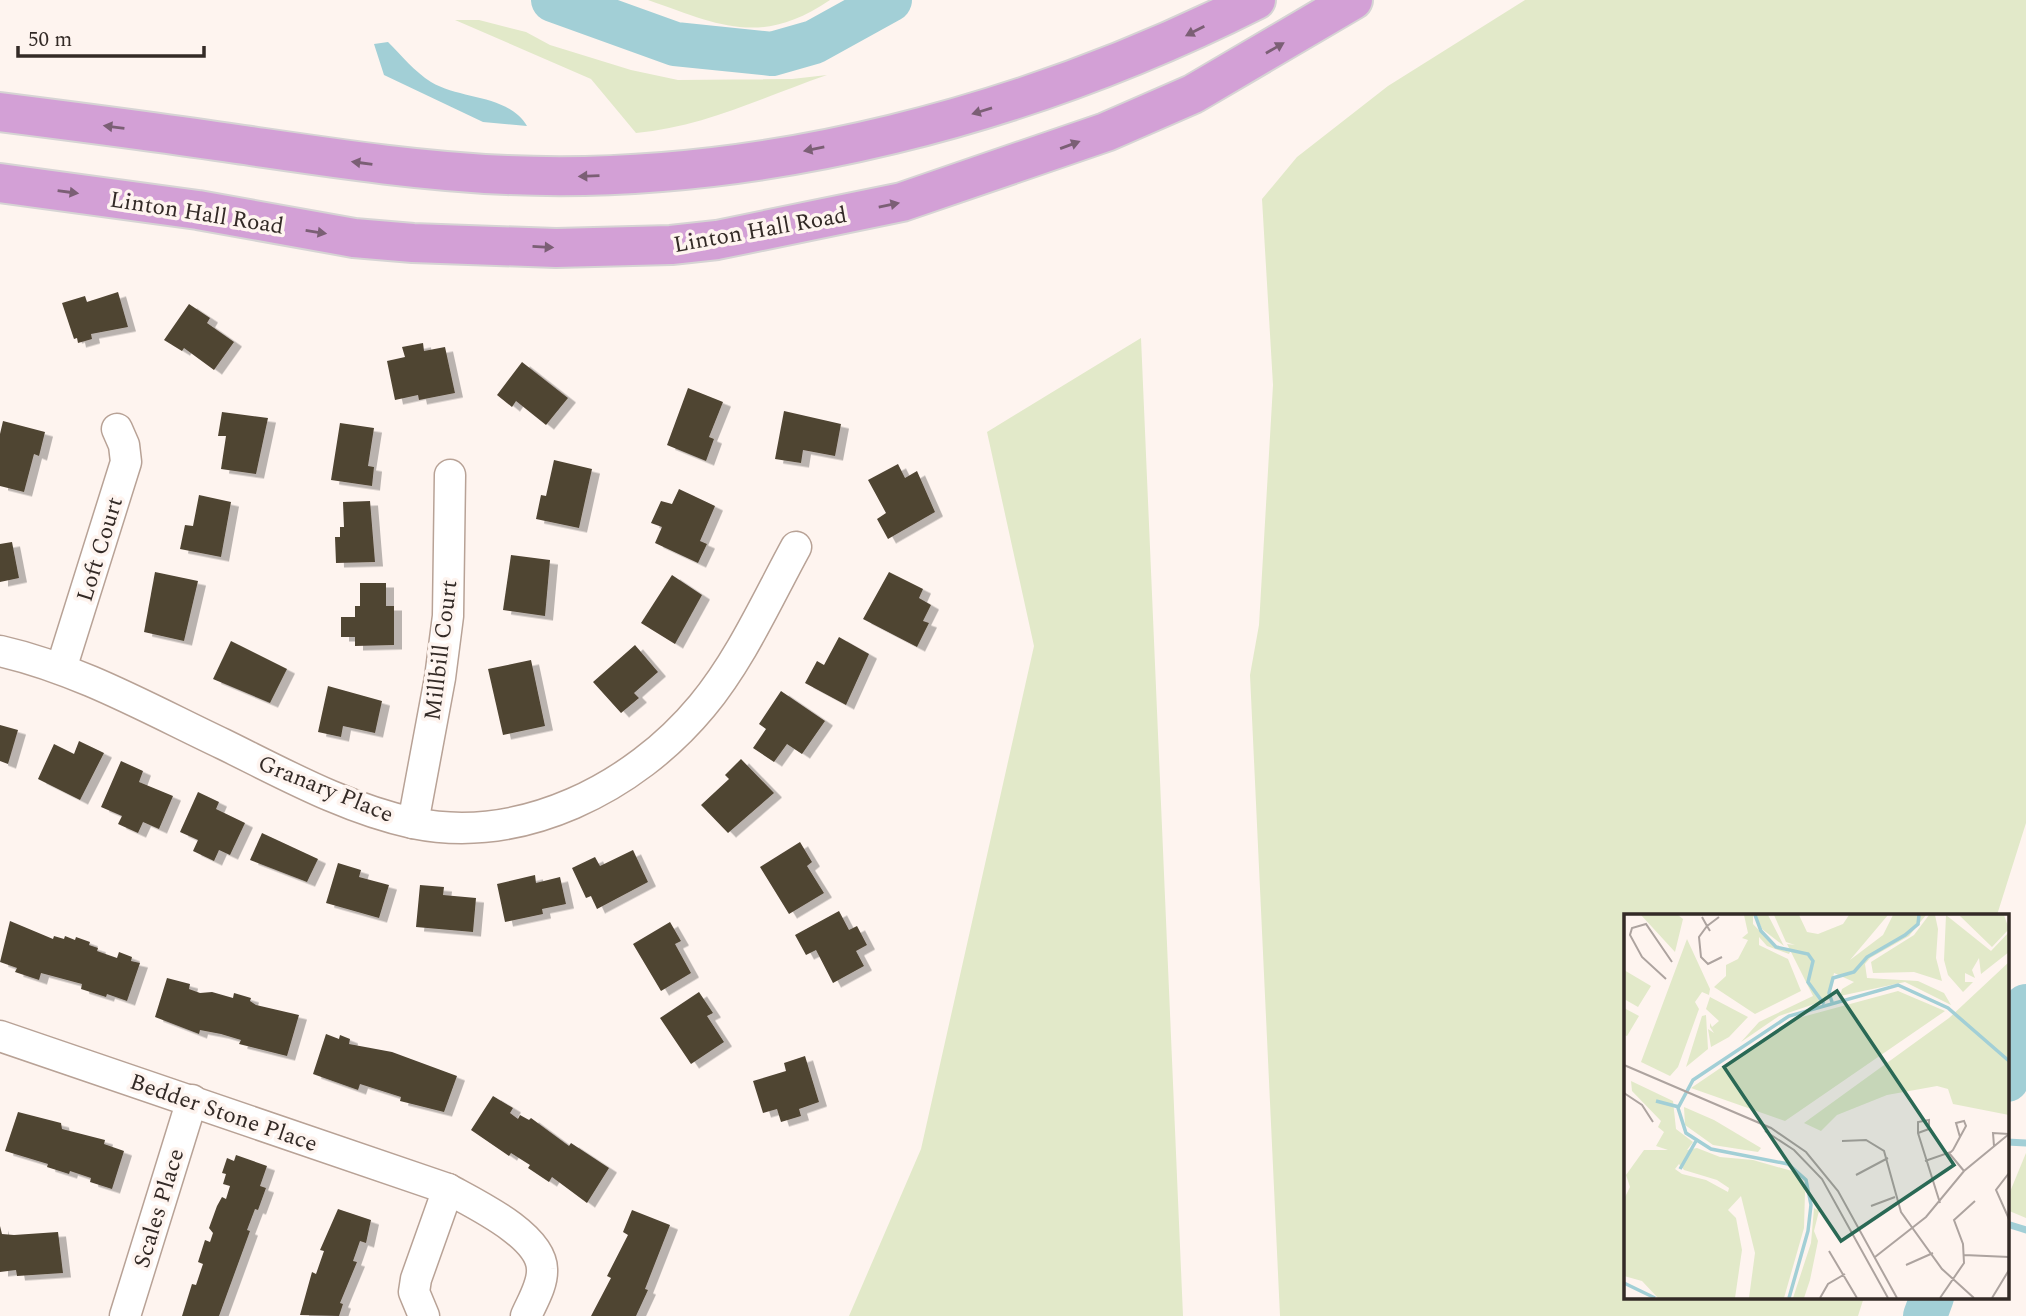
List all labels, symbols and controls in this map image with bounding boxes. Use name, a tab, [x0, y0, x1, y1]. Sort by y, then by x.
scale bar	[18, 14, 203, 58]
text: 50 m	[28, 24, 72, 56]
one-way arrow	[1185, 25, 1205, 36]
one-way arrow	[1265, 42, 1285, 54]
one-way arrow	[972, 107, 993, 117]
one-way arrow	[103, 121, 125, 132]
one-way arrow	[1059, 139, 1080, 150]
one-way arrow	[803, 144, 825, 155]
one-way arrow	[351, 157, 373, 168]
one-way arrow	[578, 170, 600, 181]
street label: Linton Hall Road	[107, 182, 286, 245]
one-way arrow	[57, 187, 79, 198]
street label: Linton Hall Road	[671, 198, 850, 263]
one-way arrow	[878, 199, 900, 210]
one-way arrow	[306, 227, 328, 238]
one-way arrow	[532, 242, 554, 253]
street label: Loft Court	[68, 493, 133, 606]
street label: Millbill Court	[416, 578, 467, 723]
street label: Granary Place	[252, 746, 399, 833]
inset map	[1624, 914, 2008, 1298]
street label: Bedder Stone Place	[125, 1065, 322, 1162]
street label: Scales Place	[125, 1144, 194, 1272]

